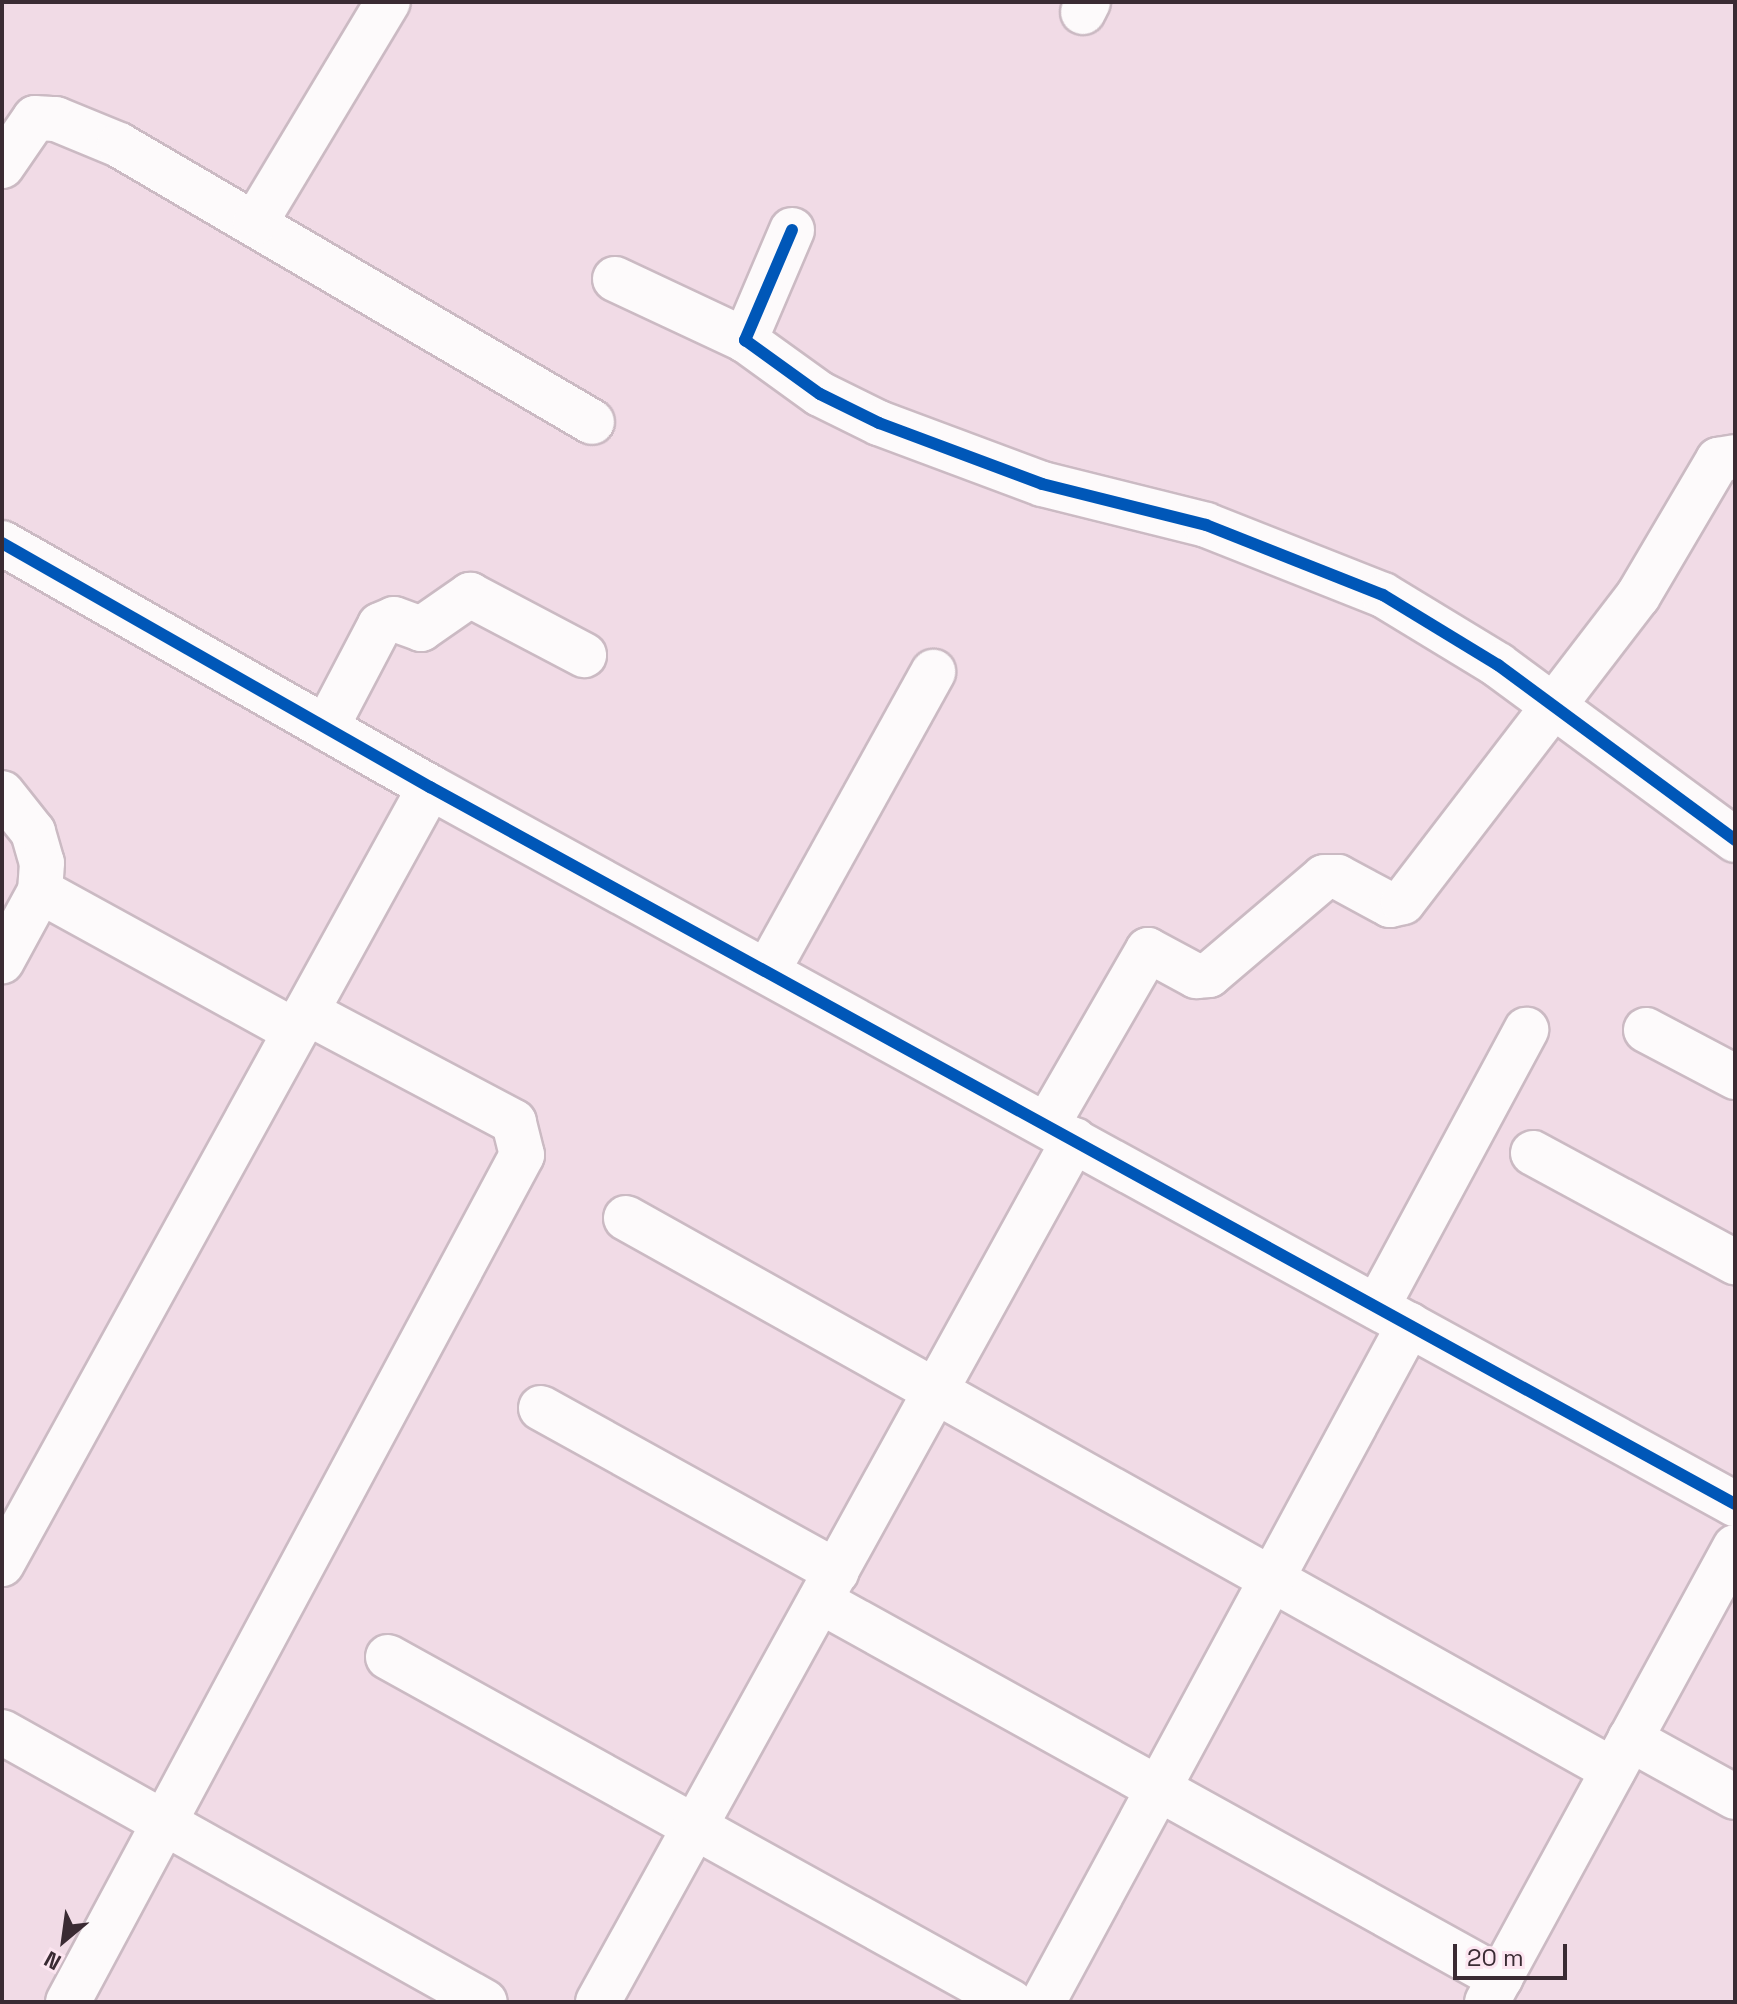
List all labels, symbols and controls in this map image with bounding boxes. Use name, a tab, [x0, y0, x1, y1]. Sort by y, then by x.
north arrow	[24, 1900, 104, 1980]
scale bar	[1457, 1928, 1571, 1978]
text: 20 m	[1467, 1942, 1524, 1973]
text: N	[39, 1945, 66, 1977]

